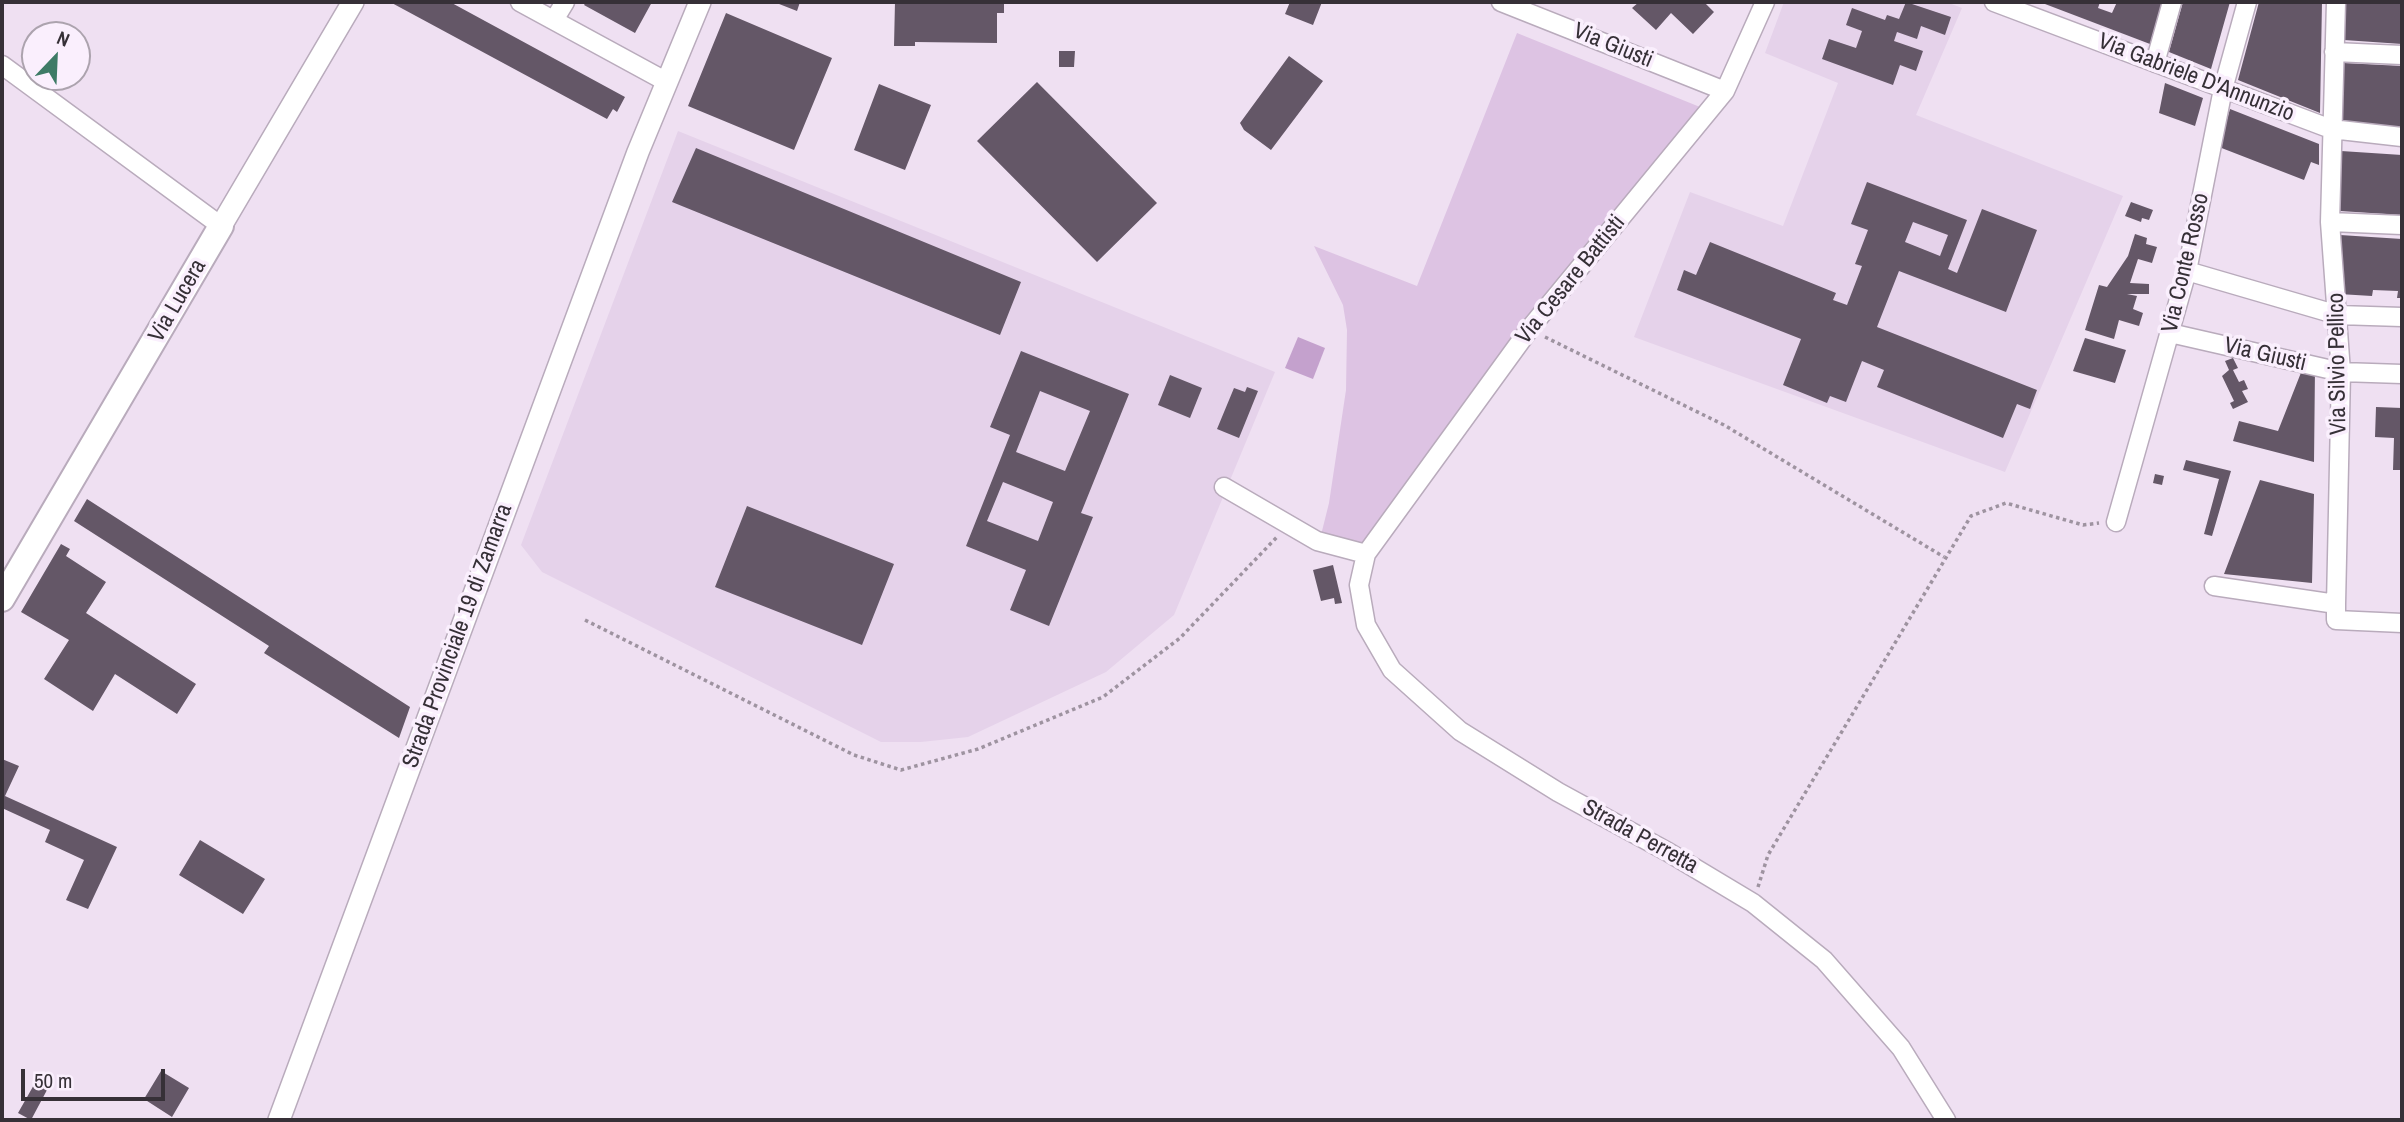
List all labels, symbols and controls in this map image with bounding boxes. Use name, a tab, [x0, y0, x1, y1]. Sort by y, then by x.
street label: Via Giusti	[1569, 18, 1657, 74]
north arrow	[21, 21, 91, 91]
text: N	[53, 24, 74, 53]
street label: Via Gabriele D'Annunzio	[2094, 28, 2298, 128]
street label: Via Conte Rosso	[2157, 191, 2215, 335]
street label: Via Cesare Battisti	[1511, 210, 1631, 350]
street label: Via Lucera	[143, 255, 213, 347]
street label: Via Silvio Pellico	[2323, 293, 2353, 435]
street label: Via Giusti	[2221, 332, 2309, 378]
street label: Strada Provinciale 19 di Zamarra	[397, 500, 519, 772]
street label: Strada Perretta	[1577, 794, 1703, 880]
scale bar	[24, 1056, 168, 1100]
text: 50 m	[34, 1066, 72, 1095]

